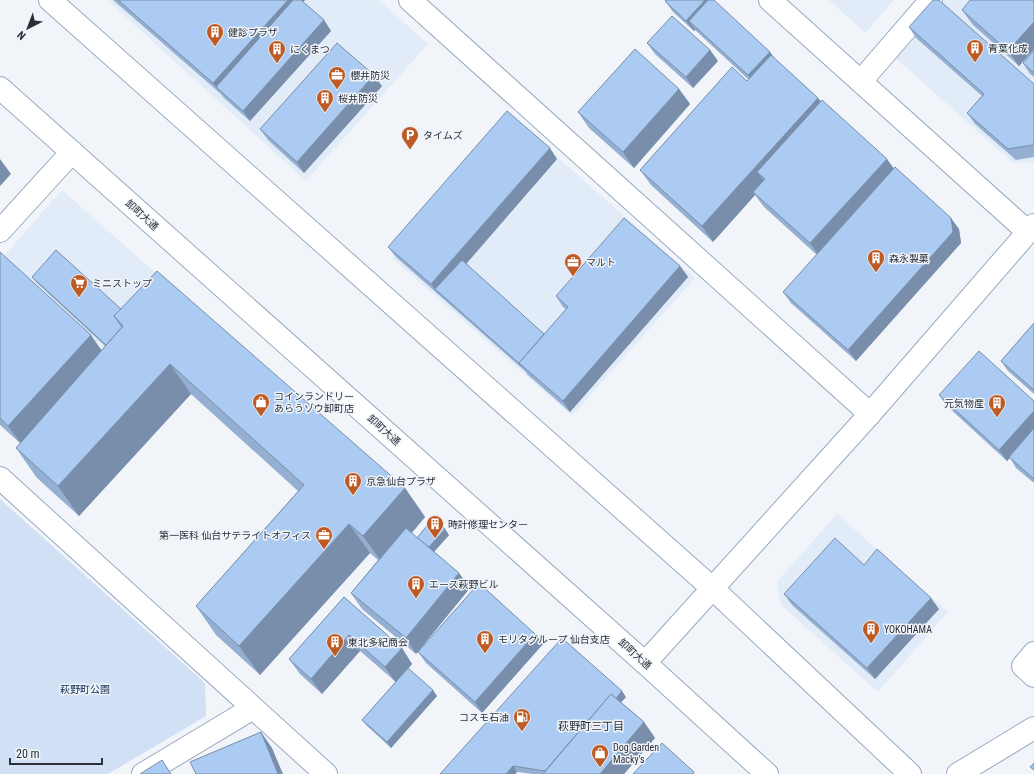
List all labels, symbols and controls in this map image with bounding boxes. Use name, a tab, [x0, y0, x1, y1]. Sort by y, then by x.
north arrow	[8, 8, 48, 48]
building icon: 健診プラザ	[205, 22, 225, 47]
place label: 健診プラザ	[228, 27, 278, 38]
text: N	[15, 28, 29, 42]
building icon: 青葉化成	[965, 38, 985, 63]
building icon: にくまつ	[267, 39, 287, 64]
place label: 青葉化成	[988, 43, 1028, 54]
place label: にくまつ	[290, 44, 330, 55]
office icon: 櫻井防災	[327, 65, 347, 90]
place label: 櫻井防災	[350, 70, 390, 81]
building icon: 桜井防災	[315, 88, 335, 113]
place label: 桜井防災	[338, 93, 378, 104]
parking icon: タイムズ	[400, 125, 420, 150]
place label: タイムズ	[423, 130, 463, 141]
street label: 卸町大通	[123, 198, 161, 232]
building icon: 森永製菓	[866, 248, 886, 273]
office icon: マルト	[563, 252, 583, 277]
place label: 森永製菓	[889, 253, 929, 264]
place label: マルト	[586, 257, 616, 268]
supermarket icon: ミニストップ	[69, 273, 89, 298]
place label: ミニストップ	[92, 278, 152, 289]
place label: コインランドリー あらうゾウ卸町店	[274, 391, 354, 414]
shop icon: コインランドリー あらうゾウ卸町店	[251, 392, 271, 417]
building icon: 元気物産	[987, 393, 1007, 418]
place label: 元気物産	[944, 398, 984, 409]
street label: 卸町大通	[365, 413, 403, 447]
building icon: 京急仙台プラザ	[343, 471, 363, 496]
place label: 京急仙台プラザ	[366, 476, 436, 487]
building icon: 時計修理センター	[425, 514, 445, 539]
place label: 時計修理センター	[448, 519, 528, 530]
office icon: 第一医科 仙台サテライトオフィス	[314, 525, 334, 550]
place label: 第一医科 仙台サテライトオフィス	[159, 530, 311, 541]
building icon: エース萩野ビル	[406, 574, 426, 599]
place label: エース萩野ビル	[429, 579, 499, 590]
building icon: YOKOHAMA	[861, 619, 881, 644]
place label: YOKOHAMA	[884, 624, 932, 635]
building icon: モリタグループ 仙台支店	[475, 629, 495, 654]
building icon: 東北多紀商会	[325, 632, 345, 657]
place label: モリタグループ 仙台支店	[498, 634, 610, 645]
place label: 東北多紀商会	[348, 637, 408, 648]
street label: 卸町大通	[616, 637, 654, 671]
park label: 萩野町公園	[60, 684, 110, 695]
fuel station icon: コスモ石油	[512, 707, 532, 732]
place label: コスモ石油	[459, 712, 509, 723]
district label: 萩野町三丁目	[558, 720, 624, 733]
scale bar	[10, 740, 102, 766]
place label: Dog Garden Macky's	[613, 742, 659, 765]
shop icon: Dog Garden Macky's	[590, 743, 610, 768]
text: 20 m	[16, 747, 40, 761]

